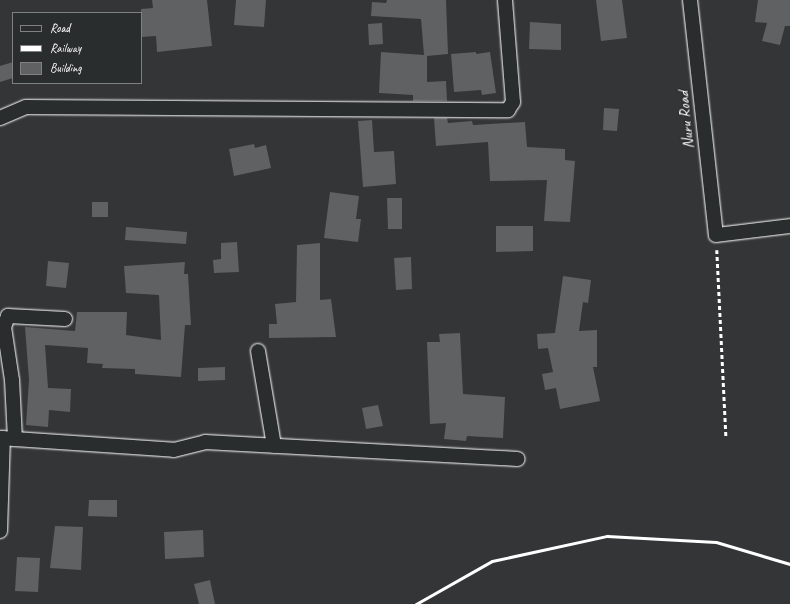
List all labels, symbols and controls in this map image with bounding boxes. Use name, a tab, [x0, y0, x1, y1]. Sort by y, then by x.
legend	[12, 12, 142, 84]
text: Road	[50, 20, 70, 36]
text: Railway	[50, 40, 81, 56]
text: Building	[50, 60, 82, 76]
street label: Nuru Road	[673, 90, 699, 150]

